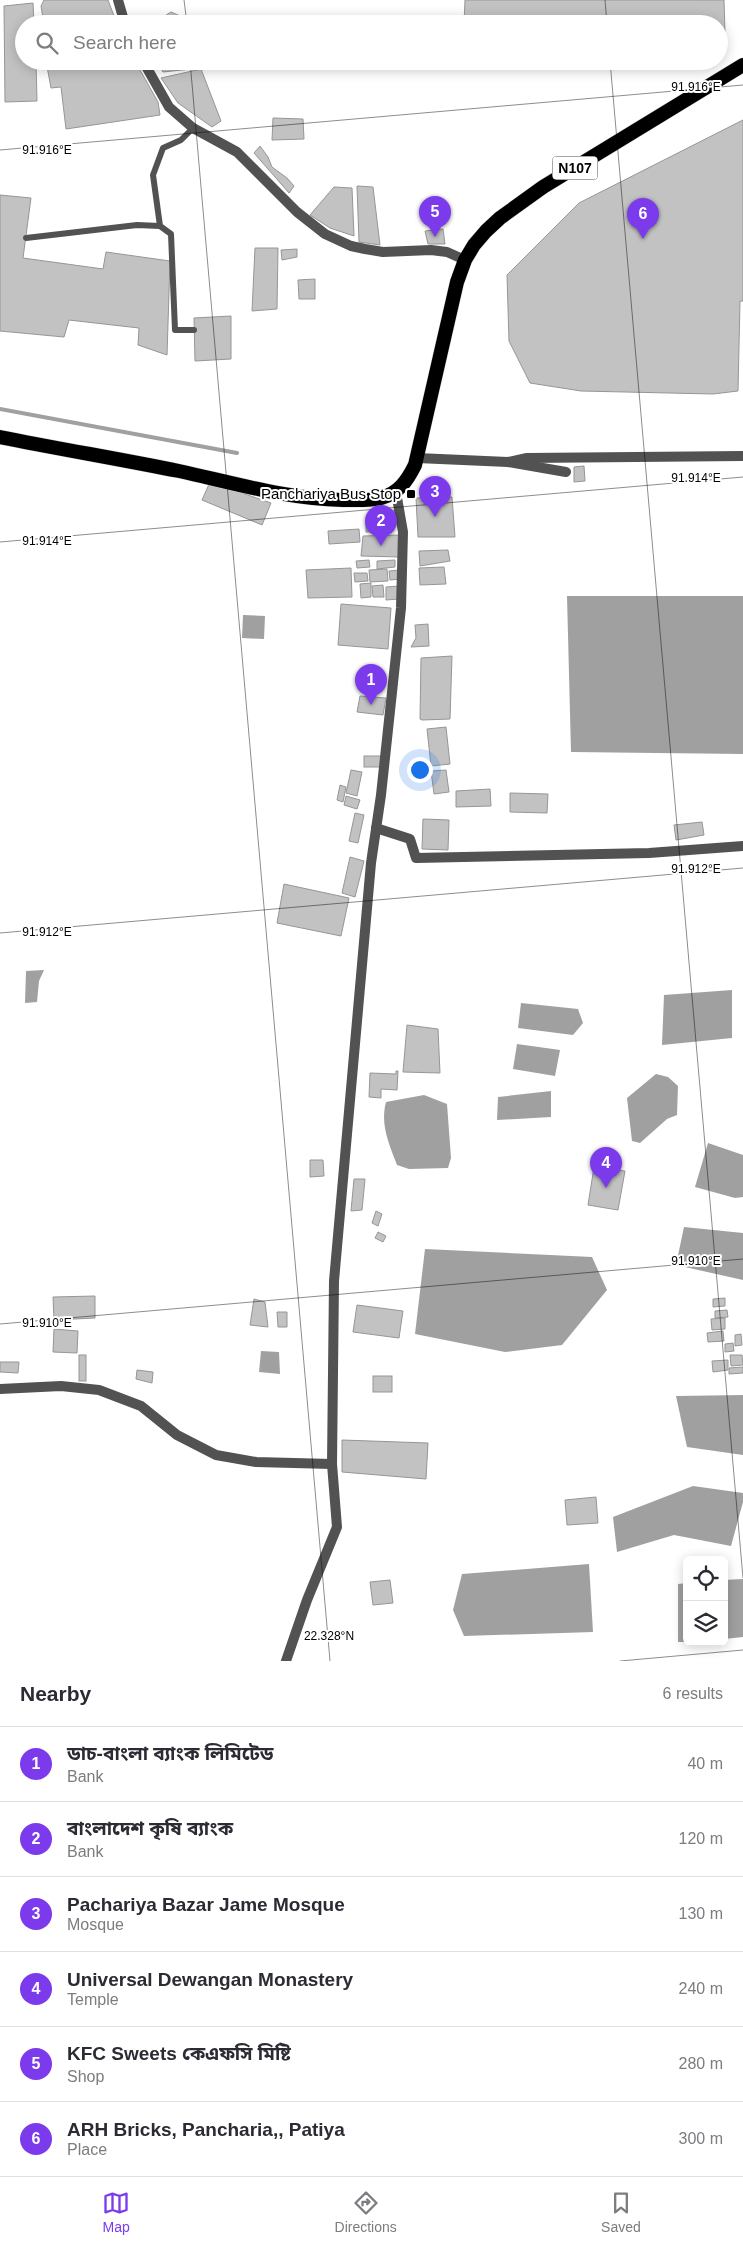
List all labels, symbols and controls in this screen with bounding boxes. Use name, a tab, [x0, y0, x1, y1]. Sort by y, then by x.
search box	[15, 15, 728, 70]
icon: search	[33, 29, 61, 57]
text: Search here	[73, 32, 177, 53]
text: 91.916°E	[671, 80, 721, 94]
text: 91.916°E	[22, 143, 72, 157]
road number: N107	[552, 156, 598, 180]
pin: 5	[419, 196, 451, 237]
pin: 6	[627, 198, 659, 239]
text: 91.914°E	[671, 471, 721, 485]
pin: 3	[419, 476, 451, 517]
place label: Panchariya Bus Stop	[261, 485, 401, 502]
marker: Panchariya Bus Stop	[405, 488, 417, 500]
pin: 2	[365, 505, 397, 546]
text: 91.914°E	[22, 534, 72, 548]
pin: 1	[355, 664, 387, 705]
your location	[407, 757, 433, 783]
text: 91.912°E	[671, 862, 721, 876]
text: 91.912°E	[22, 925, 72, 939]
pin: 4	[590, 1147, 622, 1188]
text: 91.910°E	[671, 1254, 721, 1268]
text: 91.910°E	[22, 1316, 72, 1330]
map controls	[683, 1556, 728, 1646]
button: locate	[683, 1556, 728, 1601]
button: layers	[683, 1601, 728, 1646]
text: 22.328°N	[304, 1629, 354, 1643]
text: Nearby	[20, 1682, 91, 1705]
text: 6 results	[663, 1685, 723, 1702]
text: ডাচ-বাংলা ব্যাংক লিমিটেড	[67, 1743, 274, 1764]
text: 1	[32, 1755, 40, 1772]
text: 40 m	[687, 1755, 723, 1772]
text: Bank	[67, 1768, 103, 1785]
text: বাংলাদেশ কৃষি ব্যাংক	[67, 1818, 233, 1839]
text: 2	[32, 1830, 40, 1847]
text: 120 m	[679, 1830, 723, 1847]
text: Bank	[67, 1843, 103, 1860]
text: Pachariya Bazar Jame Mosque	[67, 1894, 345, 1915]
text: 3	[32, 1905, 40, 1922]
text: 130 m	[679, 1905, 723, 1922]
text: Mosque	[67, 1916, 124, 1933]
text: Universal Dewangan Monastery	[67, 1969, 353, 1990]
text: 4	[32, 1980, 40, 1997]
text: 240 m	[679, 1980, 723, 1997]
text: Temple	[67, 1991, 119, 2008]
text: KFC Sweets কেএফসি মিষ্টি	[67, 2043, 291, 2064]
text: 5	[32, 2055, 40, 2072]
text: 280 m	[679, 2055, 723, 2072]
text: Shop	[67, 2068, 104, 2085]
text: ARH Bricks, Pancharia,, Patiya	[67, 2119, 345, 2140]
text: 6	[32, 2130, 40, 2147]
text: 300 m	[679, 2130, 723, 2147]
text: Place	[67, 2141, 107, 2158]
tab: Map	[102, 2189, 130, 2235]
tab: Directions	[335, 2189, 397, 2235]
tab: Saved	[601, 2189, 641, 2235]

